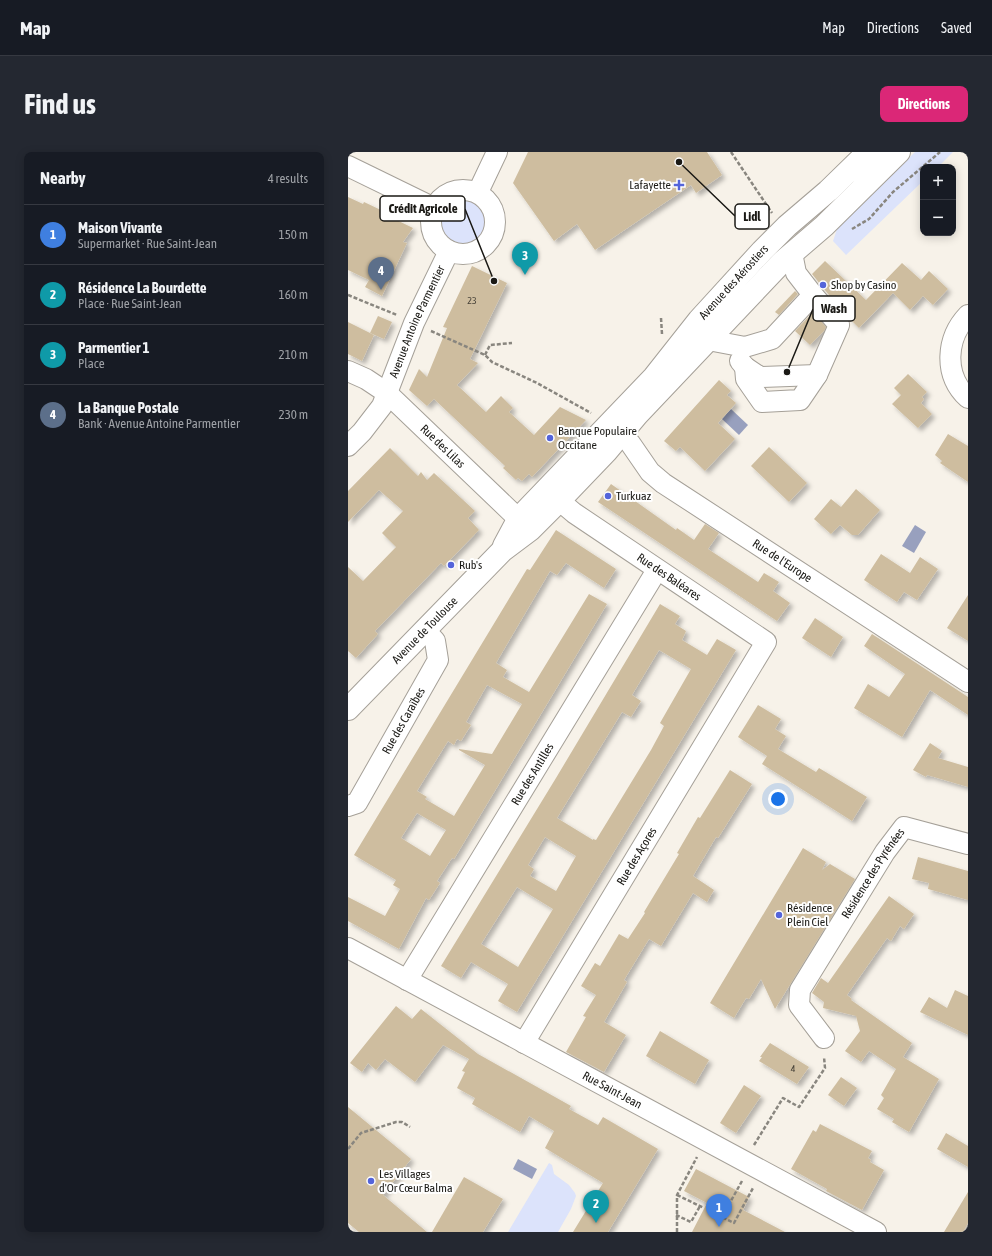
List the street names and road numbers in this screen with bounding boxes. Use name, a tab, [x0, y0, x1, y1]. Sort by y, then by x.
street label: Avenue des Aérostiers	[696, 242, 771, 322]
street label: Avenue Antoine Parmentier	[387, 263, 448, 380]
street label: Rue des Lilas	[417, 422, 468, 471]
street label: Rue de l'Europe	[750, 536, 815, 585]
street label: Rue des Baléares	[634, 550, 704, 604]
street label: Avenue de Toulouse	[389, 594, 460, 667]
street label: Rue des Caraïbes	[379, 685, 428, 756]
street label: Rue des Antilles	[508, 741, 557, 808]
street label: Rue des Açores	[614, 825, 659, 888]
street label: Résidence des Pyrénées	[839, 826, 907, 921]
street label: Rue Saint-Jean	[580, 1068, 644, 1112]

